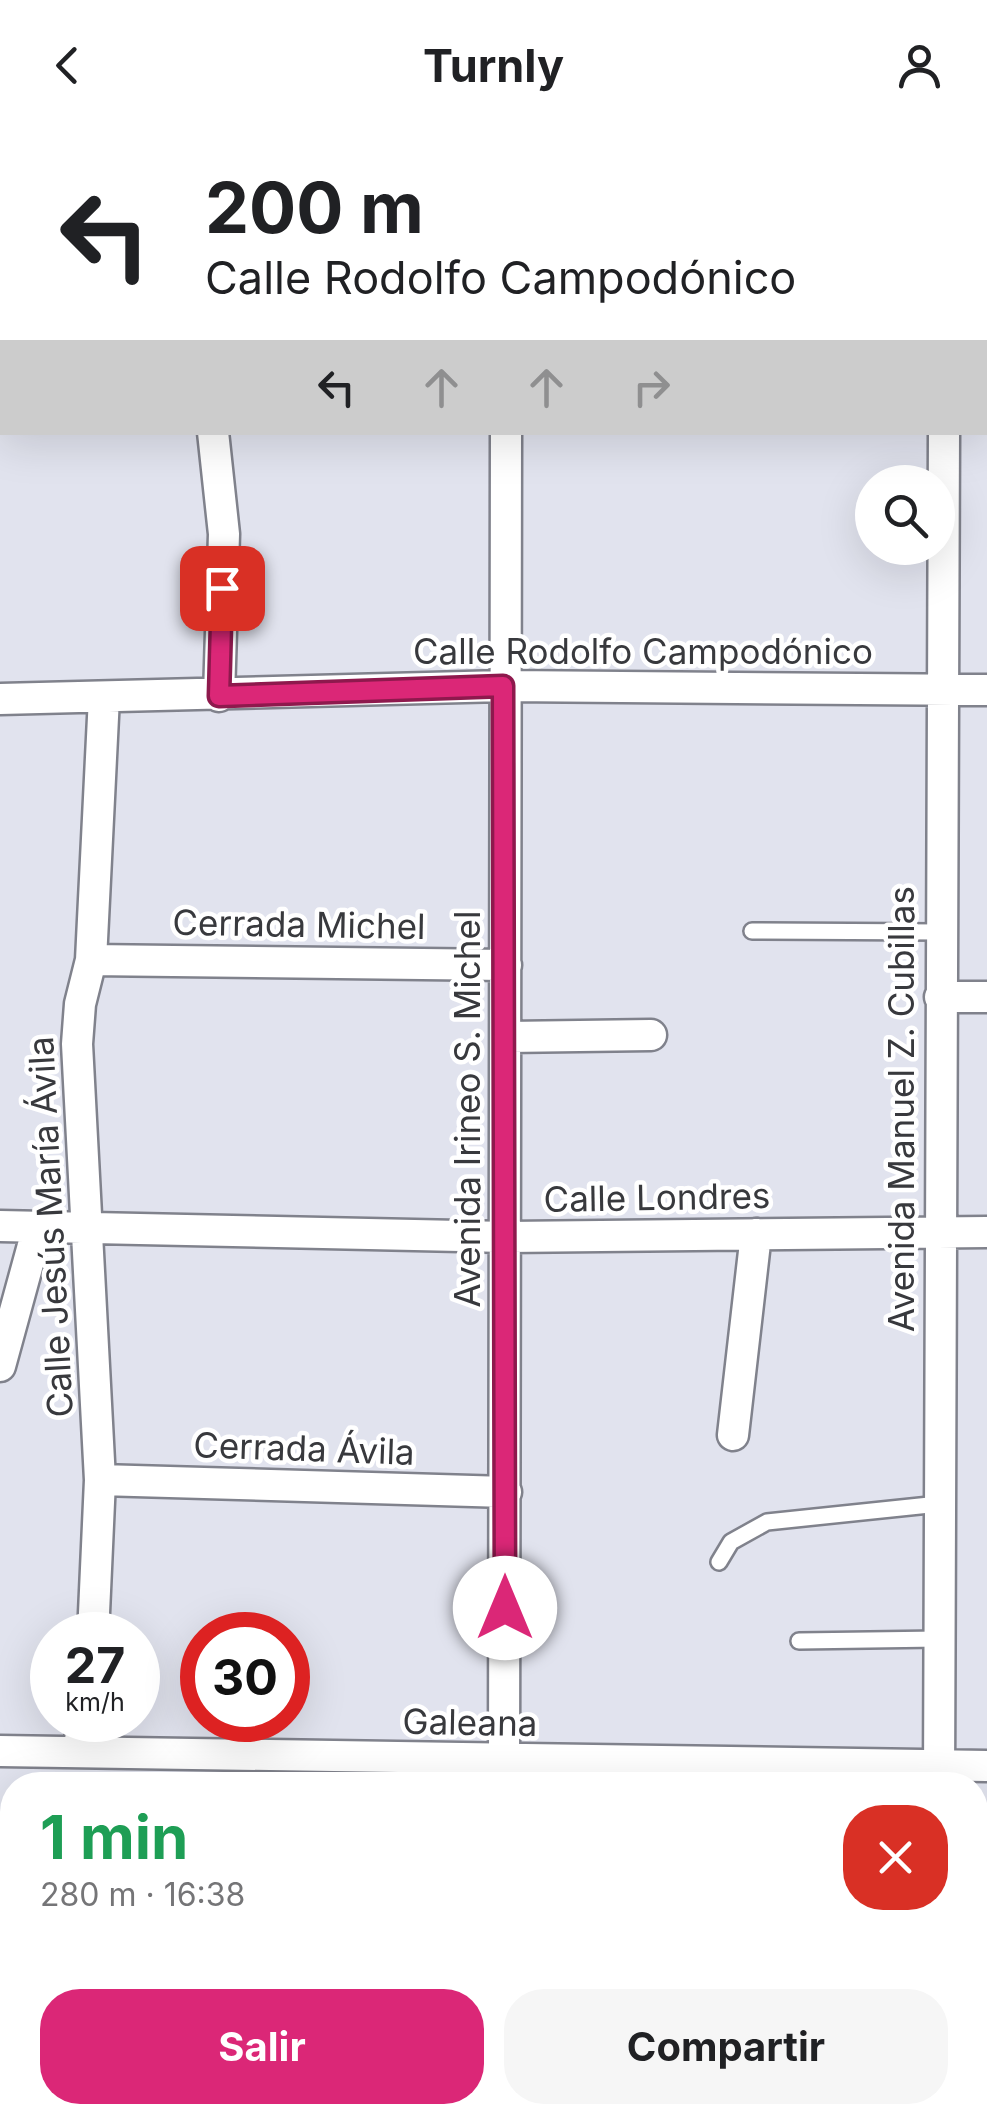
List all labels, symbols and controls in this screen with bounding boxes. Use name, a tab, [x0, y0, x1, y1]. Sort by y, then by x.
icon: back	[40, 38, 95, 93]
text: Turnly	[423, 38, 564, 93]
icon: person	[892, 38, 947, 93]
text: 200 m	[205, 165, 424, 250]
icon: left	[40, 170, 170, 300]
text: Calle Rodolfo Campodónico	[205, 250, 796, 305]
icon: left	[309, 360, 364, 415]
icon: ahead	[414, 360, 469, 415]
icon: ahead	[519, 360, 574, 415]
icon: right	[624, 360, 679, 415]
map controls	[855, 465, 955, 565]
button: search	[855, 465, 955, 565]
pin	[180, 546, 265, 631]
icon: arrive	[195, 561, 250, 616]
street label: Calle Rodolfo Campodónico	[413, 630, 873, 672]
street label: Avenida Manuel Z. Cubillas	[880, 886, 922, 1332]
street label: Cerrada Michel	[172, 901, 426, 947]
street label: Avenida Irineo S. Michel	[446, 911, 488, 1307]
street label: Calle Jesús María Ávila	[19, 1036, 81, 1419]
street label: Calle Londres	[543, 1174, 771, 1220]
street label: Cerrada Ávila	[193, 1423, 415, 1473]
position arrow	[453, 1556, 557, 1660]
speed limit sign: 30	[180, 1612, 310, 1742]
text: 27	[65, 1635, 125, 1695]
text: km/h	[65, 1687, 125, 1717]
street label: Galeana	[402, 1700, 538, 1744]
text: 1 min	[40, 1801, 188, 1873]
button: close	[843, 1805, 948, 1910]
text: 280 m · 16:38	[40, 1875, 245, 1914]
button: Salir	[40, 1989, 484, 2104]
button: Compartir	[504, 1989, 948, 2104]

